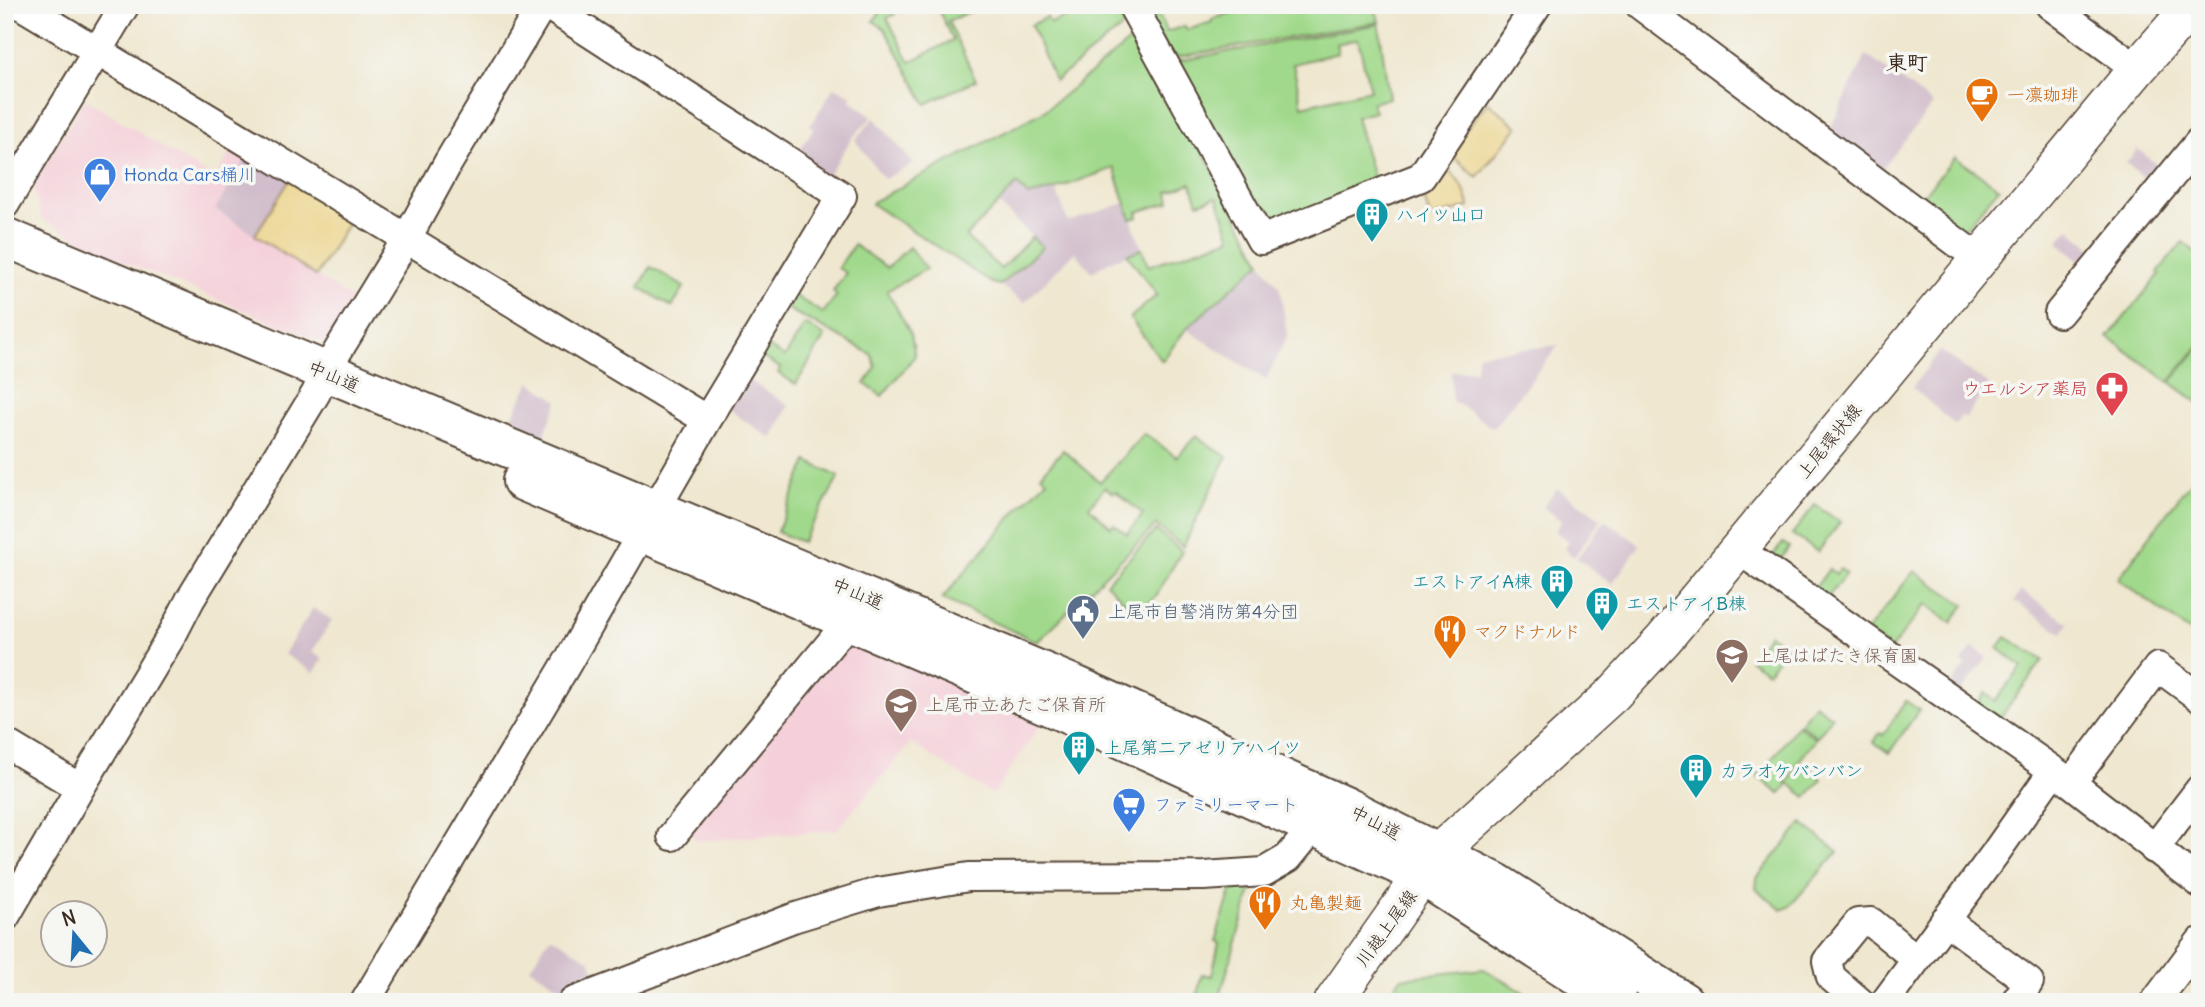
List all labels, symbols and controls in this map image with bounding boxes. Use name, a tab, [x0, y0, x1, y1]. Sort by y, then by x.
district label: 東町	[1886, 49, 1928, 76]
cafe icon: 一凛珈琲	[1963, 75, 2001, 124]
place label: 一凛珈琲	[2007, 83, 2079, 106]
shop icon: Honda Cars桶川	[81, 155, 119, 204]
place label: Honda Cars桶川	[124, 163, 256, 186]
building icon: ハイツ山口	[1353, 195, 1391, 244]
place label: ハイツ山口	[1396, 203, 1486, 226]
street label: 中山道	[305, 355, 363, 397]
pharmacy icon: ウエルシア薬局	[2093, 369, 2131, 418]
place label: ウエルシア薬局	[1962, 377, 2088, 400]
street label: 上尾環状線	[1792, 399, 1866, 483]
building icon: エストアイA棟	[1538, 562, 1576, 611]
place label: エストアイA棟	[1412, 570, 1532, 593]
street label: 中山道	[829, 572, 887, 614]
building icon: エストアイB棟	[1583, 584, 1621, 633]
public building icon: 上尾市自警消防第4分団	[1064, 592, 1102, 641]
place label: エストアイB棟	[1626, 592, 1746, 615]
place label: 上尾市自警消防第4分団	[1108, 600, 1298, 623]
restaurant icon: マクドナルド	[1431, 612, 1469, 661]
place label: マクドナルド	[1474, 620, 1581, 643]
school or university icon: 上尾はばたき保育園	[1713, 636, 1751, 685]
place label: 上尾はばたき保育園	[1756, 644, 1918, 667]
school or university icon: 上尾市立あたご保育所	[882, 685, 920, 734]
place label: 上尾市立あたご保育所	[926, 693, 1106, 716]
building icon: 上尾第二アゼリアハイツ	[1060, 728, 1098, 777]
place label: 上尾第二アゼリアハイツ	[1104, 736, 1301, 759]
building icon: カラオケバンバン	[1677, 751, 1715, 800]
place label: カラオケバンバン	[1720, 759, 1863, 782]
supermarket icon: ファミリーマート	[1110, 785, 1148, 834]
place label: ファミリーマート	[1154, 793, 1298, 816]
street label: 中山道	[1347, 799, 1405, 845]
restaurant icon: 丸亀製麺	[1246, 883, 1284, 932]
street label: 川越上尾線	[1350, 885, 1422, 971]
place label: 丸亀製麺	[1290, 891, 1362, 914]
north arrow	[38, 898, 108, 968]
text: N	[59, 904, 79, 931]

